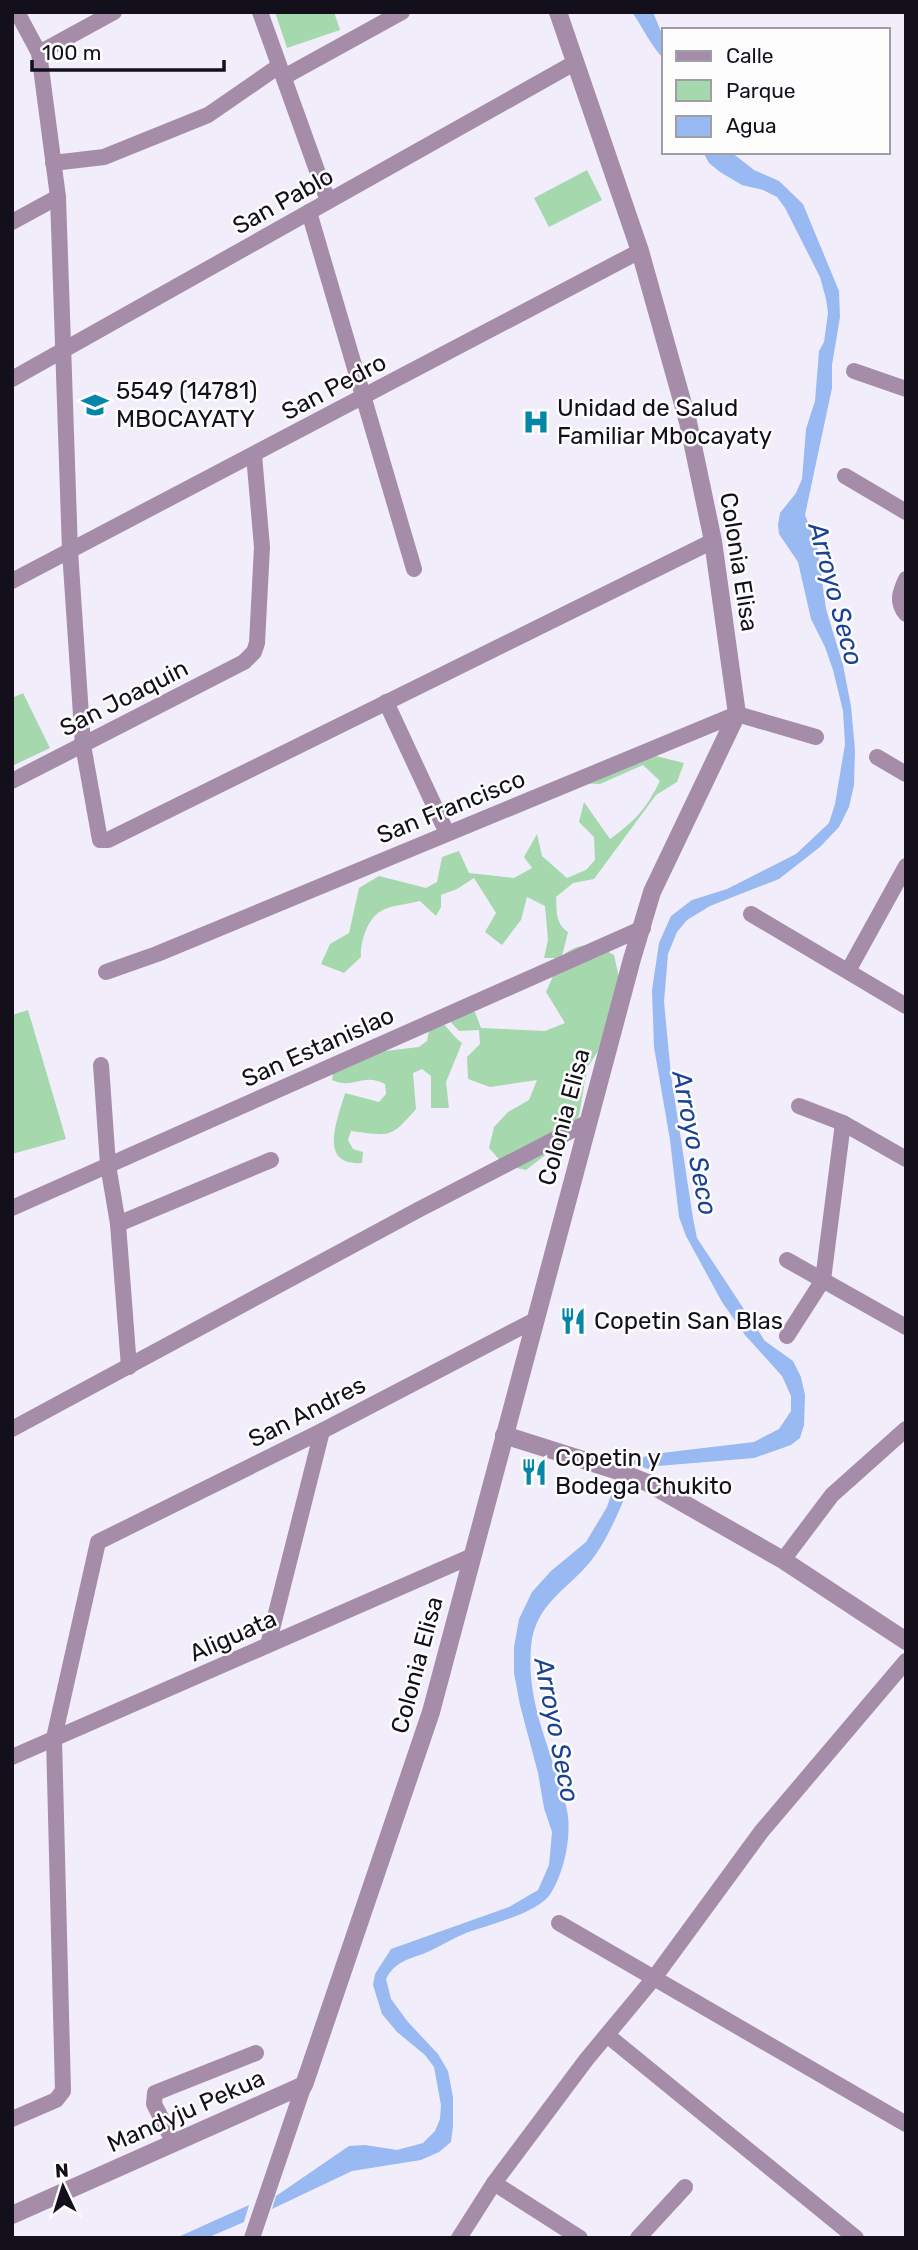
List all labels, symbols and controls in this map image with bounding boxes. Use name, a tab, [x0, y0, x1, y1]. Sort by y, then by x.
scale bar	[32, 28, 224, 72]
legend	[662, 28, 890, 154]
text: 100 m	[42, 40, 101, 65]
text: Calle	[726, 43, 774, 68]
text: Parque	[726, 78, 796, 103]
text: Agua	[726, 113, 777, 138]
street label: San Pablo	[228, 162, 338, 240]
street label: San Pedro	[277, 348, 391, 426]
place label: 5549 (14781) MBOCAYATY	[116, 377, 257, 433]
school or university icon: 5549 (14781) MBOCAYATY	[80, 390, 110, 420]
place label: Unidad de Salud Familiar Mbocayaty	[557, 394, 772, 450]
hospital icon: Unidad de Salud Familiar Mbocayaty	[521, 407, 551, 437]
street label: Colonia Elisa	[714, 490, 764, 634]
water label: Arroyo Seco	[801, 517, 869, 669]
street label: San Joaquin	[55, 654, 193, 742]
street label: San Francisco	[373, 765, 529, 849]
street label: San Estanislao	[238, 1001, 398, 1093]
street label: Colonia Elisa	[532, 1046, 596, 1188]
water label: Arroyo Seco	[665, 1066, 724, 1218]
restaurant icon: Copetin San Blas	[558, 1306, 588, 1336]
place label: Copetin San Blas	[594, 1307, 783, 1335]
street label: San Andres	[244, 1371, 370, 1453]
place label: Copetin y Bodega Chukito	[555, 1444, 732, 1500]
restaurant icon: Copetin y Bodega Chukito	[519, 1457, 549, 1487]
street label: Colonia Elisa	[385, 1594, 449, 1736]
street label: Aliguata	[185, 1604, 281, 1668]
water label: Arroyo Seco	[527, 1653, 586, 1805]
street label: Mandyju Pekua	[103, 2064, 269, 2158]
north arrow	[28, 2152, 98, 2222]
text: N	[54, 2159, 69, 2182]

